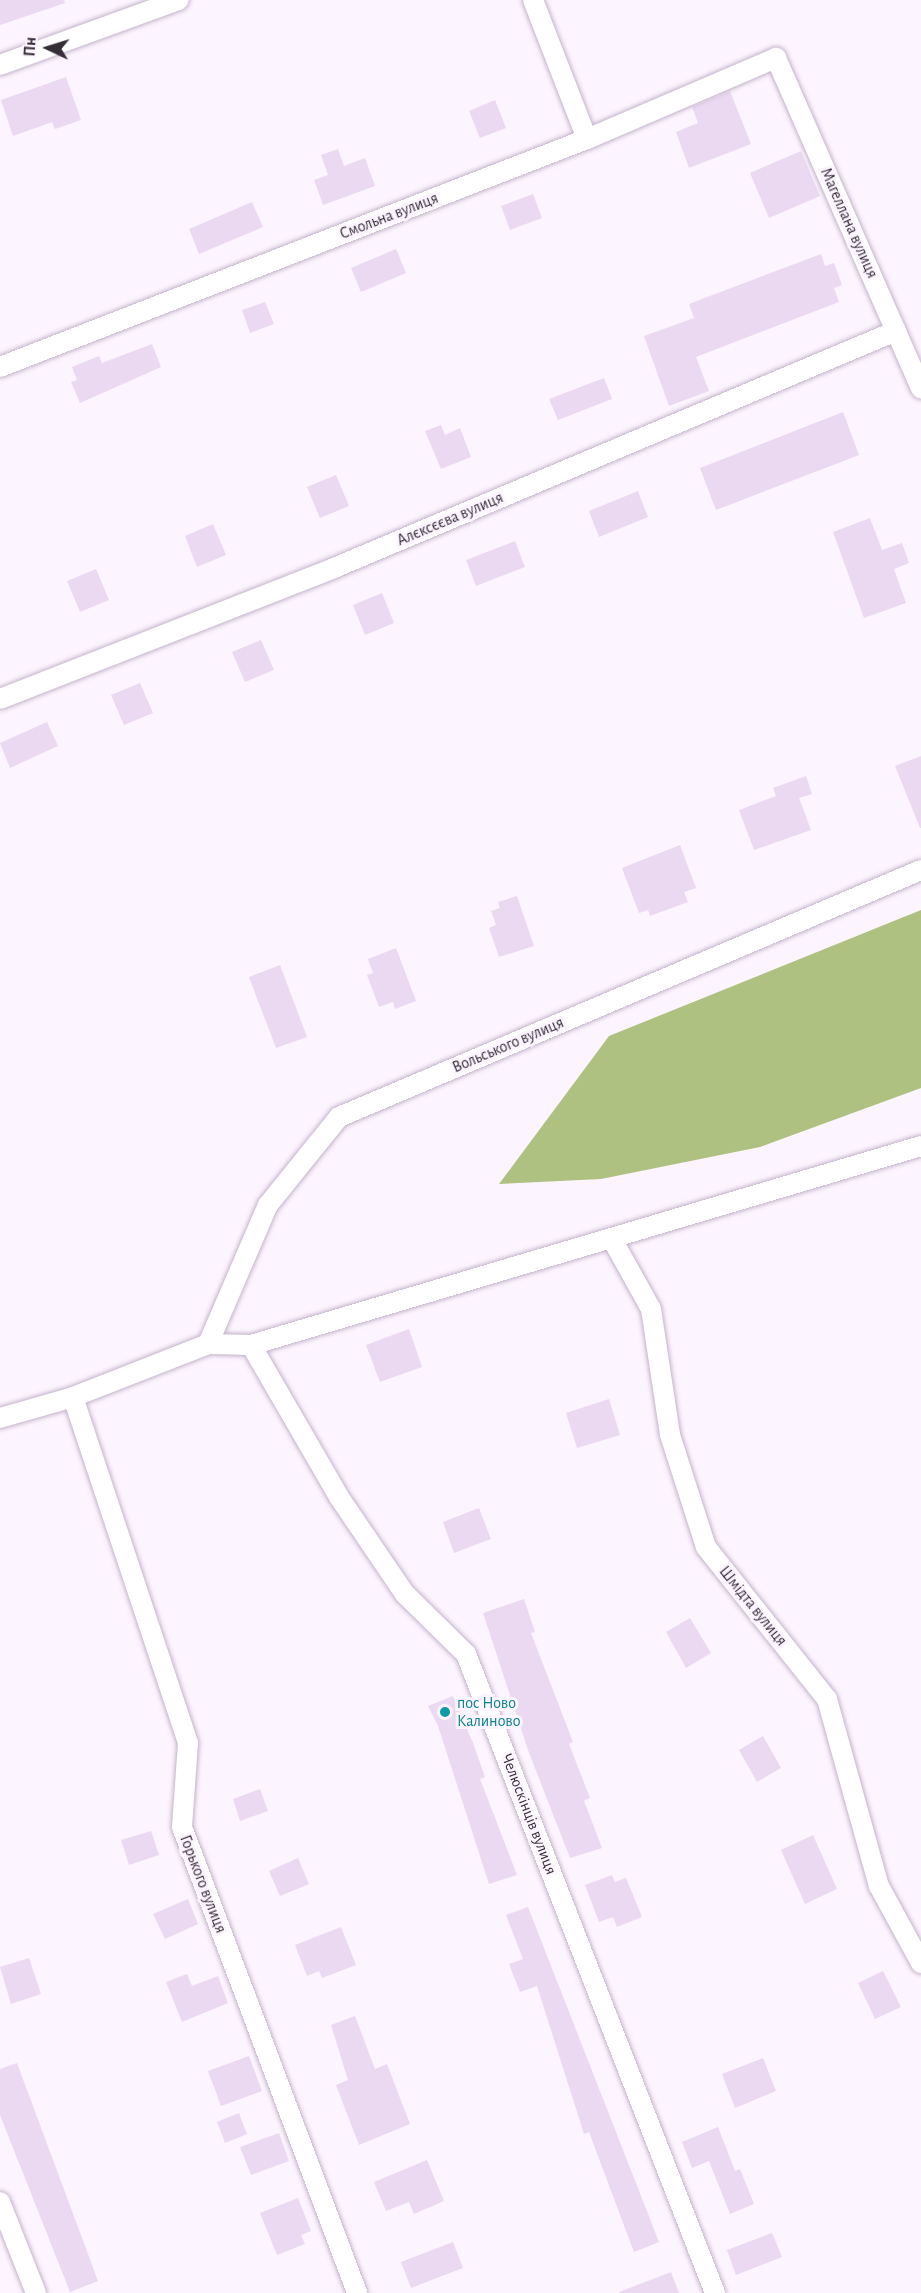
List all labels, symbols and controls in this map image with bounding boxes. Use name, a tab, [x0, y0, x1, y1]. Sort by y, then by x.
north arrow	[18, 18, 78, 78]
text: Пн	[21, 36, 39, 57]
street label: Магеллана вулиця	[816, 165, 882, 281]
street label: Смольна вулиця	[337, 188, 441, 244]
street label: Алєксєєва вулиця	[394, 488, 506, 550]
street label: Вольського вулиця	[449, 1013, 567, 1077]
street label: Шмідта вулиця	[715, 1562, 791, 1650]
place label: пос Ново Калиново	[457, 1693, 520, 1731]
marker: пос Ново Калиново	[438, 1705, 452, 1719]
street label: Челюскінців вулиця	[497, 1751, 561, 1877]
street label: Горького вулиця	[175, 1832, 231, 1936]

